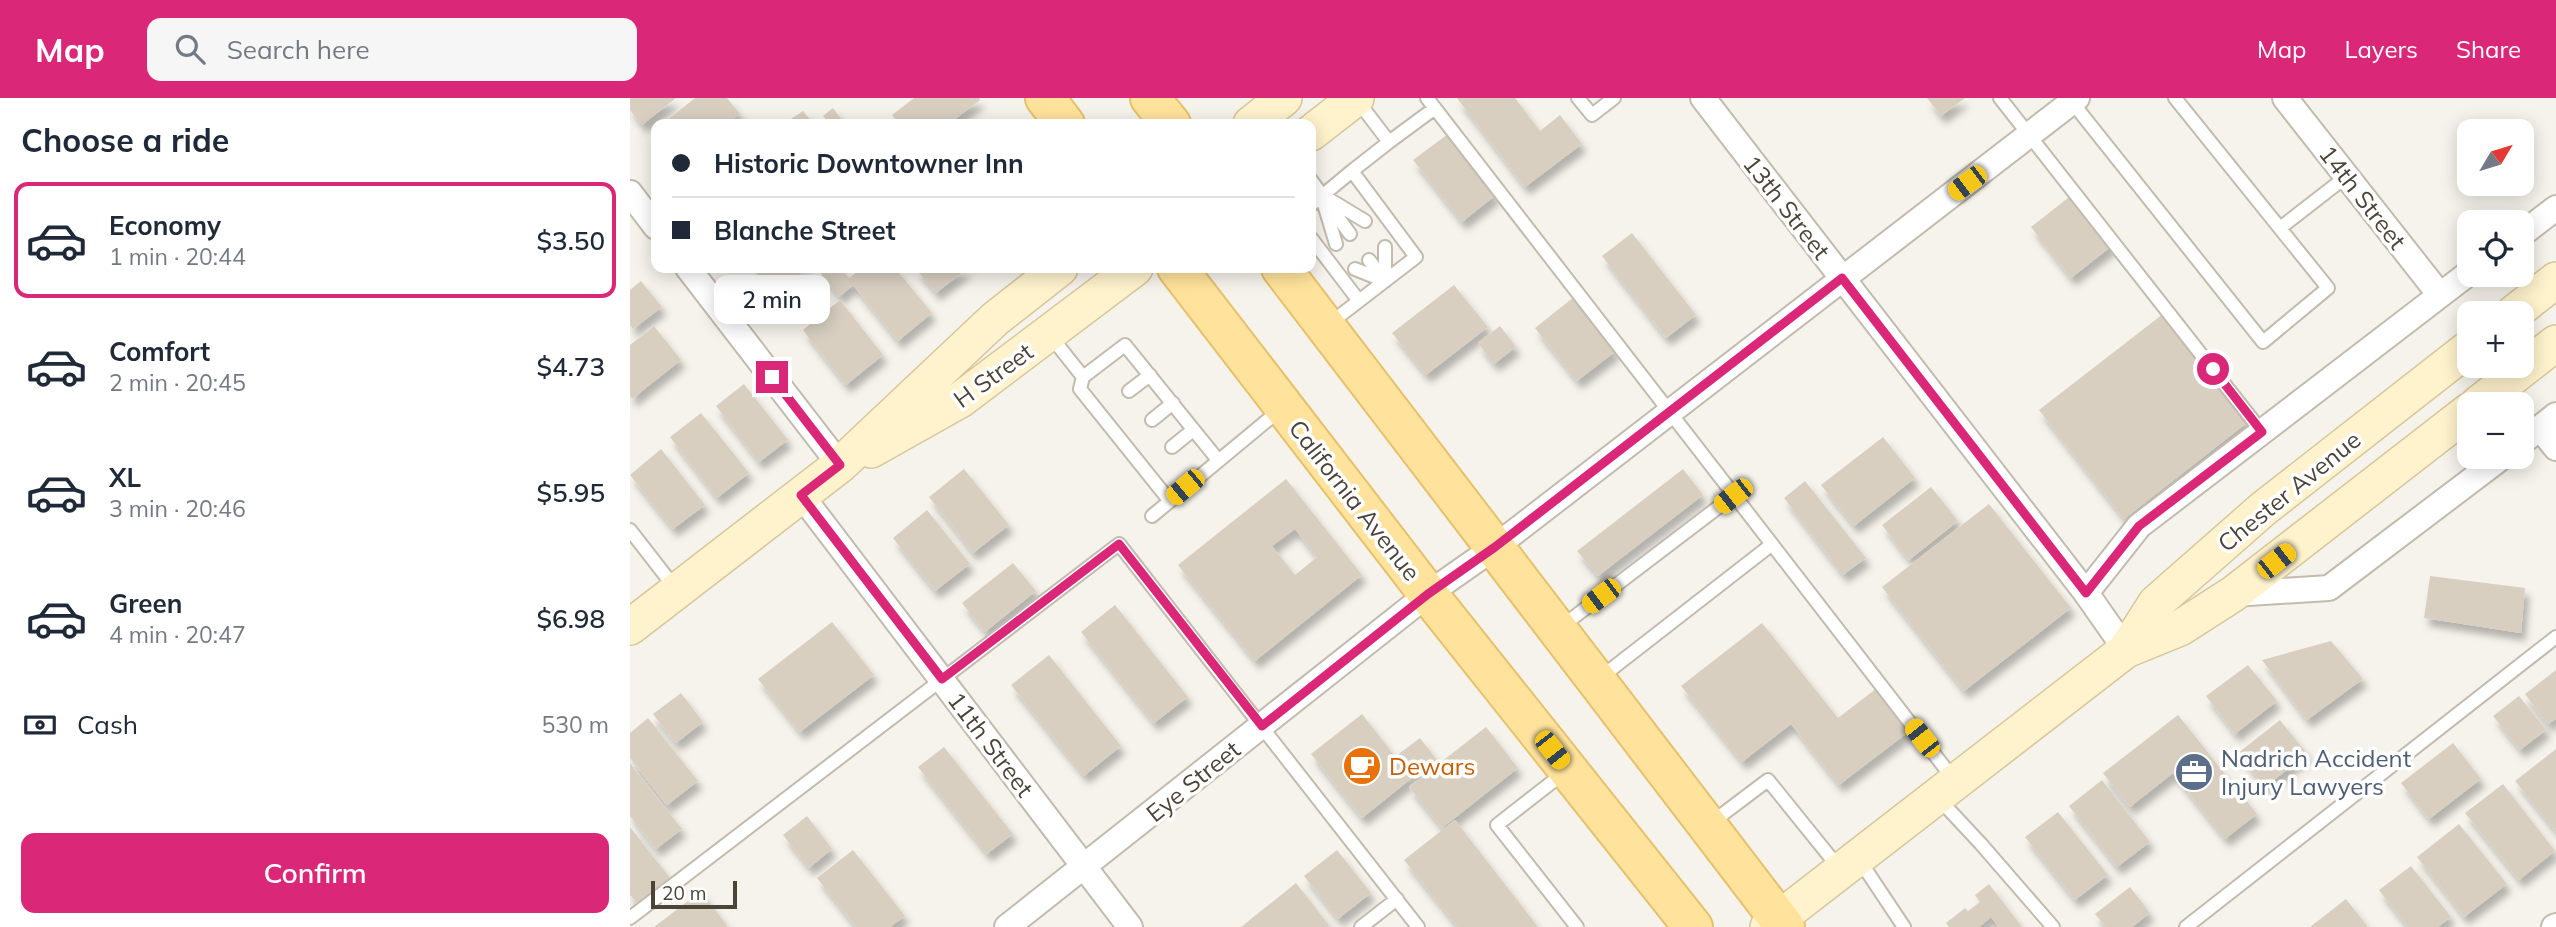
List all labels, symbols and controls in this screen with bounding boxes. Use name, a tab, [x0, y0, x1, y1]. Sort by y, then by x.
search box	[147, 18, 637, 81]
text: Map	[35, 29, 105, 70]
icon: search	[171, 30, 209, 68]
text: Search here	[227, 33, 370, 66]
text: Map	[2257, 34, 2306, 64]
text: Layers	[2344, 34, 2418, 64]
text: Share	[2456, 34, 2521, 64]
north arrow	[2457, 119, 2534, 196]
map controls	[2457, 119, 2534, 469]
text: Choose a ride	[21, 120, 229, 160]
street label: 14th Street	[2313, 139, 2413, 255]
text: Historic Downtowner Inn	[714, 147, 1024, 180]
street label: 13th Street	[1737, 149, 1837, 265]
car	[1944, 162, 1991, 204]
icon: car	[25, 209, 88, 272]
text: Economy	[109, 209, 221, 242]
button: locate	[2457, 210, 2534, 287]
text: Blanche Street	[714, 214, 895, 247]
text: $3.50	[536, 224, 605, 257]
text: 1 min · 20:44	[109, 242, 246, 271]
callout: 2 min	[714, 275, 830, 324]
text: 2 min	[742, 285, 802, 314]
button: +	[2457, 301, 2534, 378]
icon: car	[25, 335, 88, 398]
text: Comfort	[109, 335, 210, 368]
street label: H Street	[947, 336, 1039, 414]
text: $4.73	[536, 350, 605, 383]
route start	[2197, 353, 2229, 385]
route end	[756, 361, 788, 393]
text: 2 min · 20:45	[109, 368, 246, 397]
button: −	[2457, 392, 2534, 469]
street label: California Avenue	[1283, 414, 1427, 586]
street label: Chester Avenue	[2211, 424, 2367, 558]
icon: car	[25, 461, 88, 524]
text: XL	[109, 461, 141, 494]
car	[1163, 465, 1208, 509]
car	[1710, 475, 1757, 517]
text: $5.95	[536, 476, 605, 509]
text: 3 min · 20:46	[109, 494, 246, 523]
car	[2253, 540, 2300, 582]
car	[1578, 575, 1625, 617]
icon: car	[25, 587, 88, 650]
text: Green	[109, 587, 182, 620]
text: $6.98	[536, 602, 605, 635]
text: 4 min · 20:47	[109, 620, 246, 649]
street label: 11th Street	[942, 685, 1040, 803]
icon: cash	[21, 706, 59, 744]
text: Cash	[77, 708, 138, 741]
text: 530 m	[541, 710, 609, 739]
car	[1901, 715, 1944, 761]
car	[1531, 727, 1574, 773]
street label: Eye Street	[1140, 734, 1246, 828]
place label: Nadrich Accident Injury Lawyers	[2221, 743, 2411, 801]
cafe icon: Dewars	[1341, 745, 1383, 787]
place label: Dewars	[1389, 751, 1475, 781]
office icon: Nadrich Accident Injury Lawyers	[2173, 751, 2215, 793]
button: Confirm	[21, 833, 609, 913]
scale bar	[651, 878, 737, 910]
text: 20 m	[662, 881, 706, 905]

